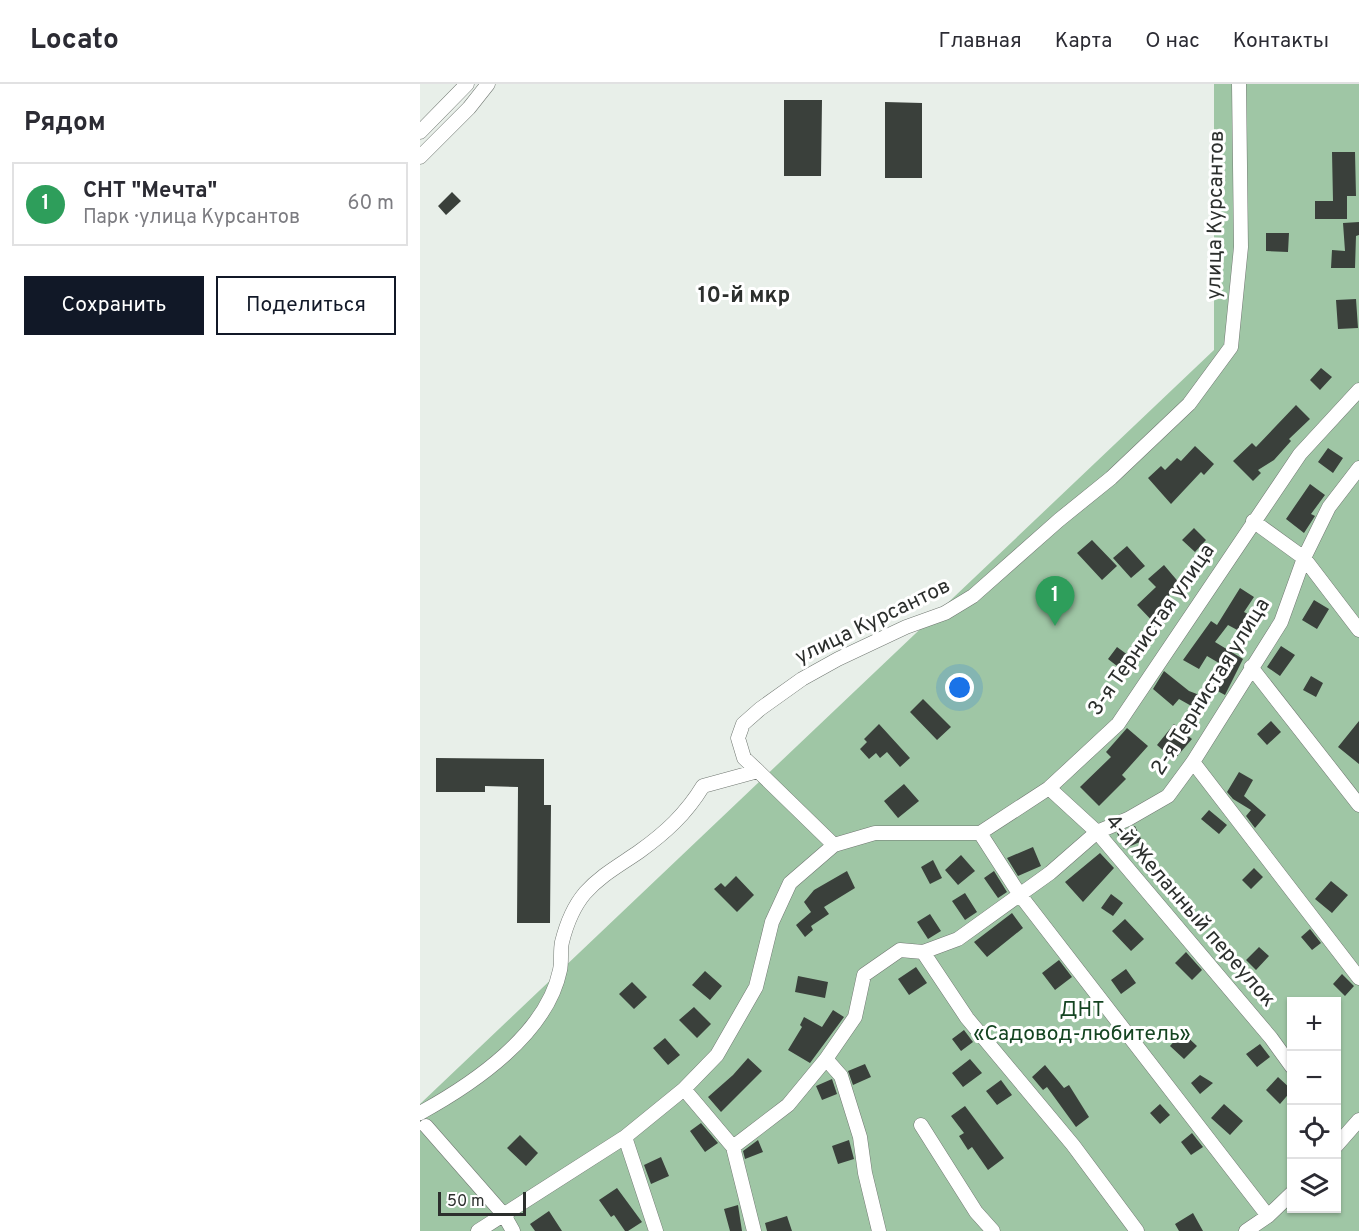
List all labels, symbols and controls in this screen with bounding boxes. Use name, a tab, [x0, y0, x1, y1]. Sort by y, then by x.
text: Locato	[30, 23, 119, 59]
text: Главная	[938, 28, 1022, 55]
text: Карта	[1055, 28, 1112, 55]
text: О нас	[1145, 28, 1200, 55]
text: Контакты	[1233, 28, 1329, 55]
text: Рядом	[24, 107, 106, 140]
street label: улица Курсантов	[1201, 130, 1231, 300]
text: СНТ "Мечта"	[83, 178, 217, 205]
text: 1	[42, 191, 50, 217]
text: 60 m	[348, 191, 394, 217]
text: Парк · улица Курсантов	[83, 205, 300, 231]
button: Сохранить	[24, 276, 204, 335]
button: Поделиться	[216, 276, 396, 335]
district label: 10-й мкр	[698, 283, 790, 310]
street label: 3-я Тернистая улица	[1082, 539, 1222, 721]
street label: улица Курсантов	[791, 573, 955, 671]
pin: 1	[1036, 576, 1074, 626]
street label: 2-я Тернистая улица	[1145, 593, 1277, 781]
your location	[945, 673, 974, 702]
street label: 4-й Желанный переулок	[1099, 809, 1281, 1013]
park label: ДНТ «Садовод-любитель»	[973, 997, 1191, 1048]
map controls	[1287, 997, 1341, 1213]
button: +	[1287, 997, 1341, 1051]
button: −	[1287, 1051, 1341, 1105]
button: locate	[1287, 1105, 1341, 1159]
button: layers	[1287, 1159, 1341, 1213]
scale bar	[438, 1189, 526, 1216]
text: 50 m	[447, 1192, 485, 1212]

